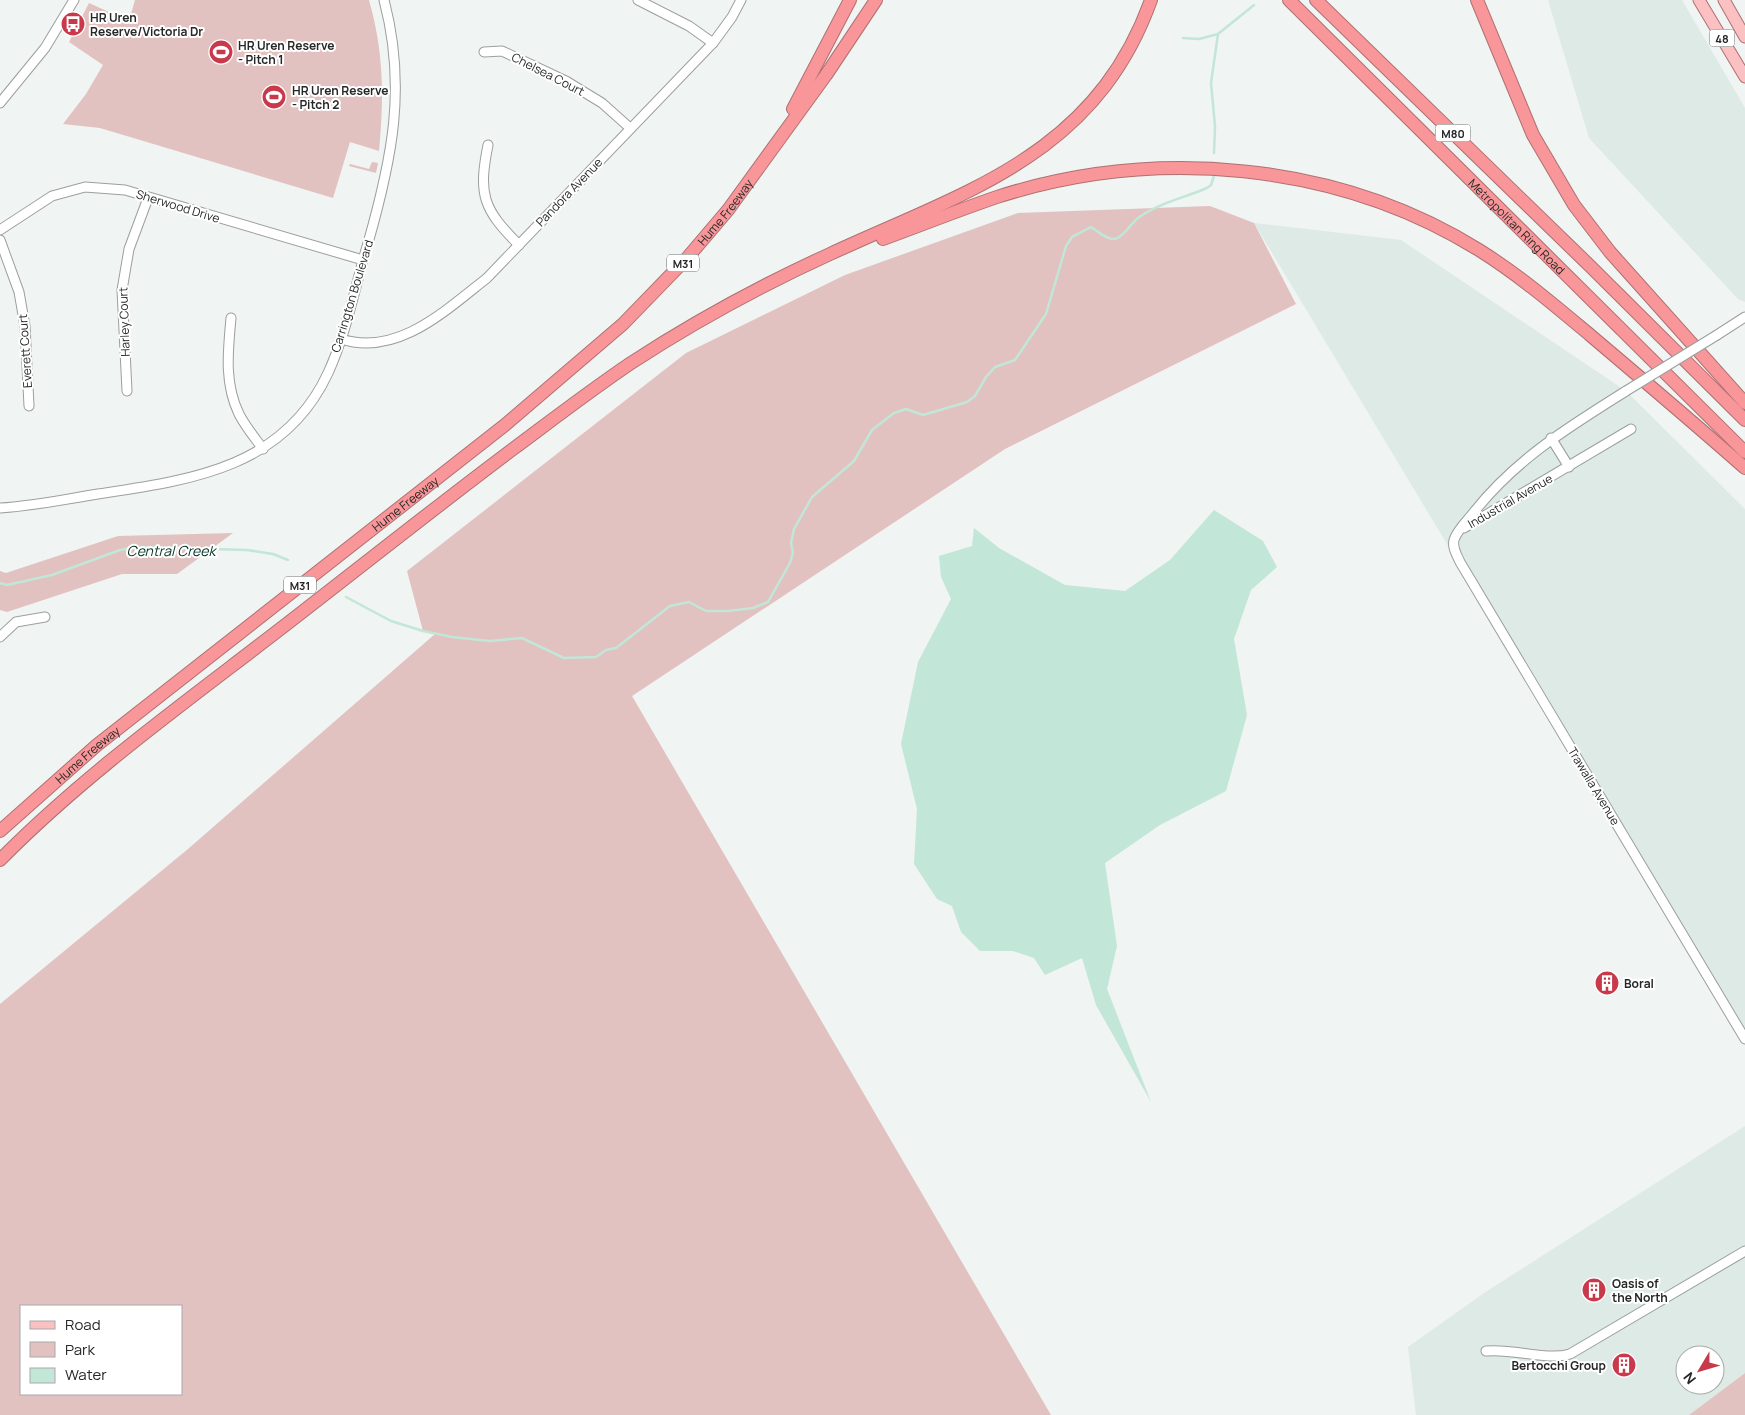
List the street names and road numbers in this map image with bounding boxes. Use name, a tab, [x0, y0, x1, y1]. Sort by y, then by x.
road number: 48	[1710, 29, 1734, 46]
street label: Chelsea Court	[509, 48, 588, 100]
road number: M80	[1436, 125, 1470, 142]
street label: Pandora Avenue	[532, 154, 606, 230]
street label: Metropolitan Ring Road	[1465, 174, 1569, 278]
street label: Hume Freeway	[693, 175, 757, 249]
street label: Sherwood Drive	[134, 185, 222, 227]
street label: Carrington Boulevard	[327, 238, 377, 354]
road number: M31	[667, 254, 699, 272]
street label: Harley Court	[114, 287, 134, 357]
street label: Everett Court	[14, 313, 36, 389]
street label: Industrial Avenue	[1464, 470, 1556, 532]
street label: Hume Freeway	[368, 472, 442, 535]
road number: M31	[284, 576, 316, 594]
street label: Hume Freeway	[51, 721, 124, 787]
street label: Trawalla Avenue	[1564, 744, 1624, 828]

